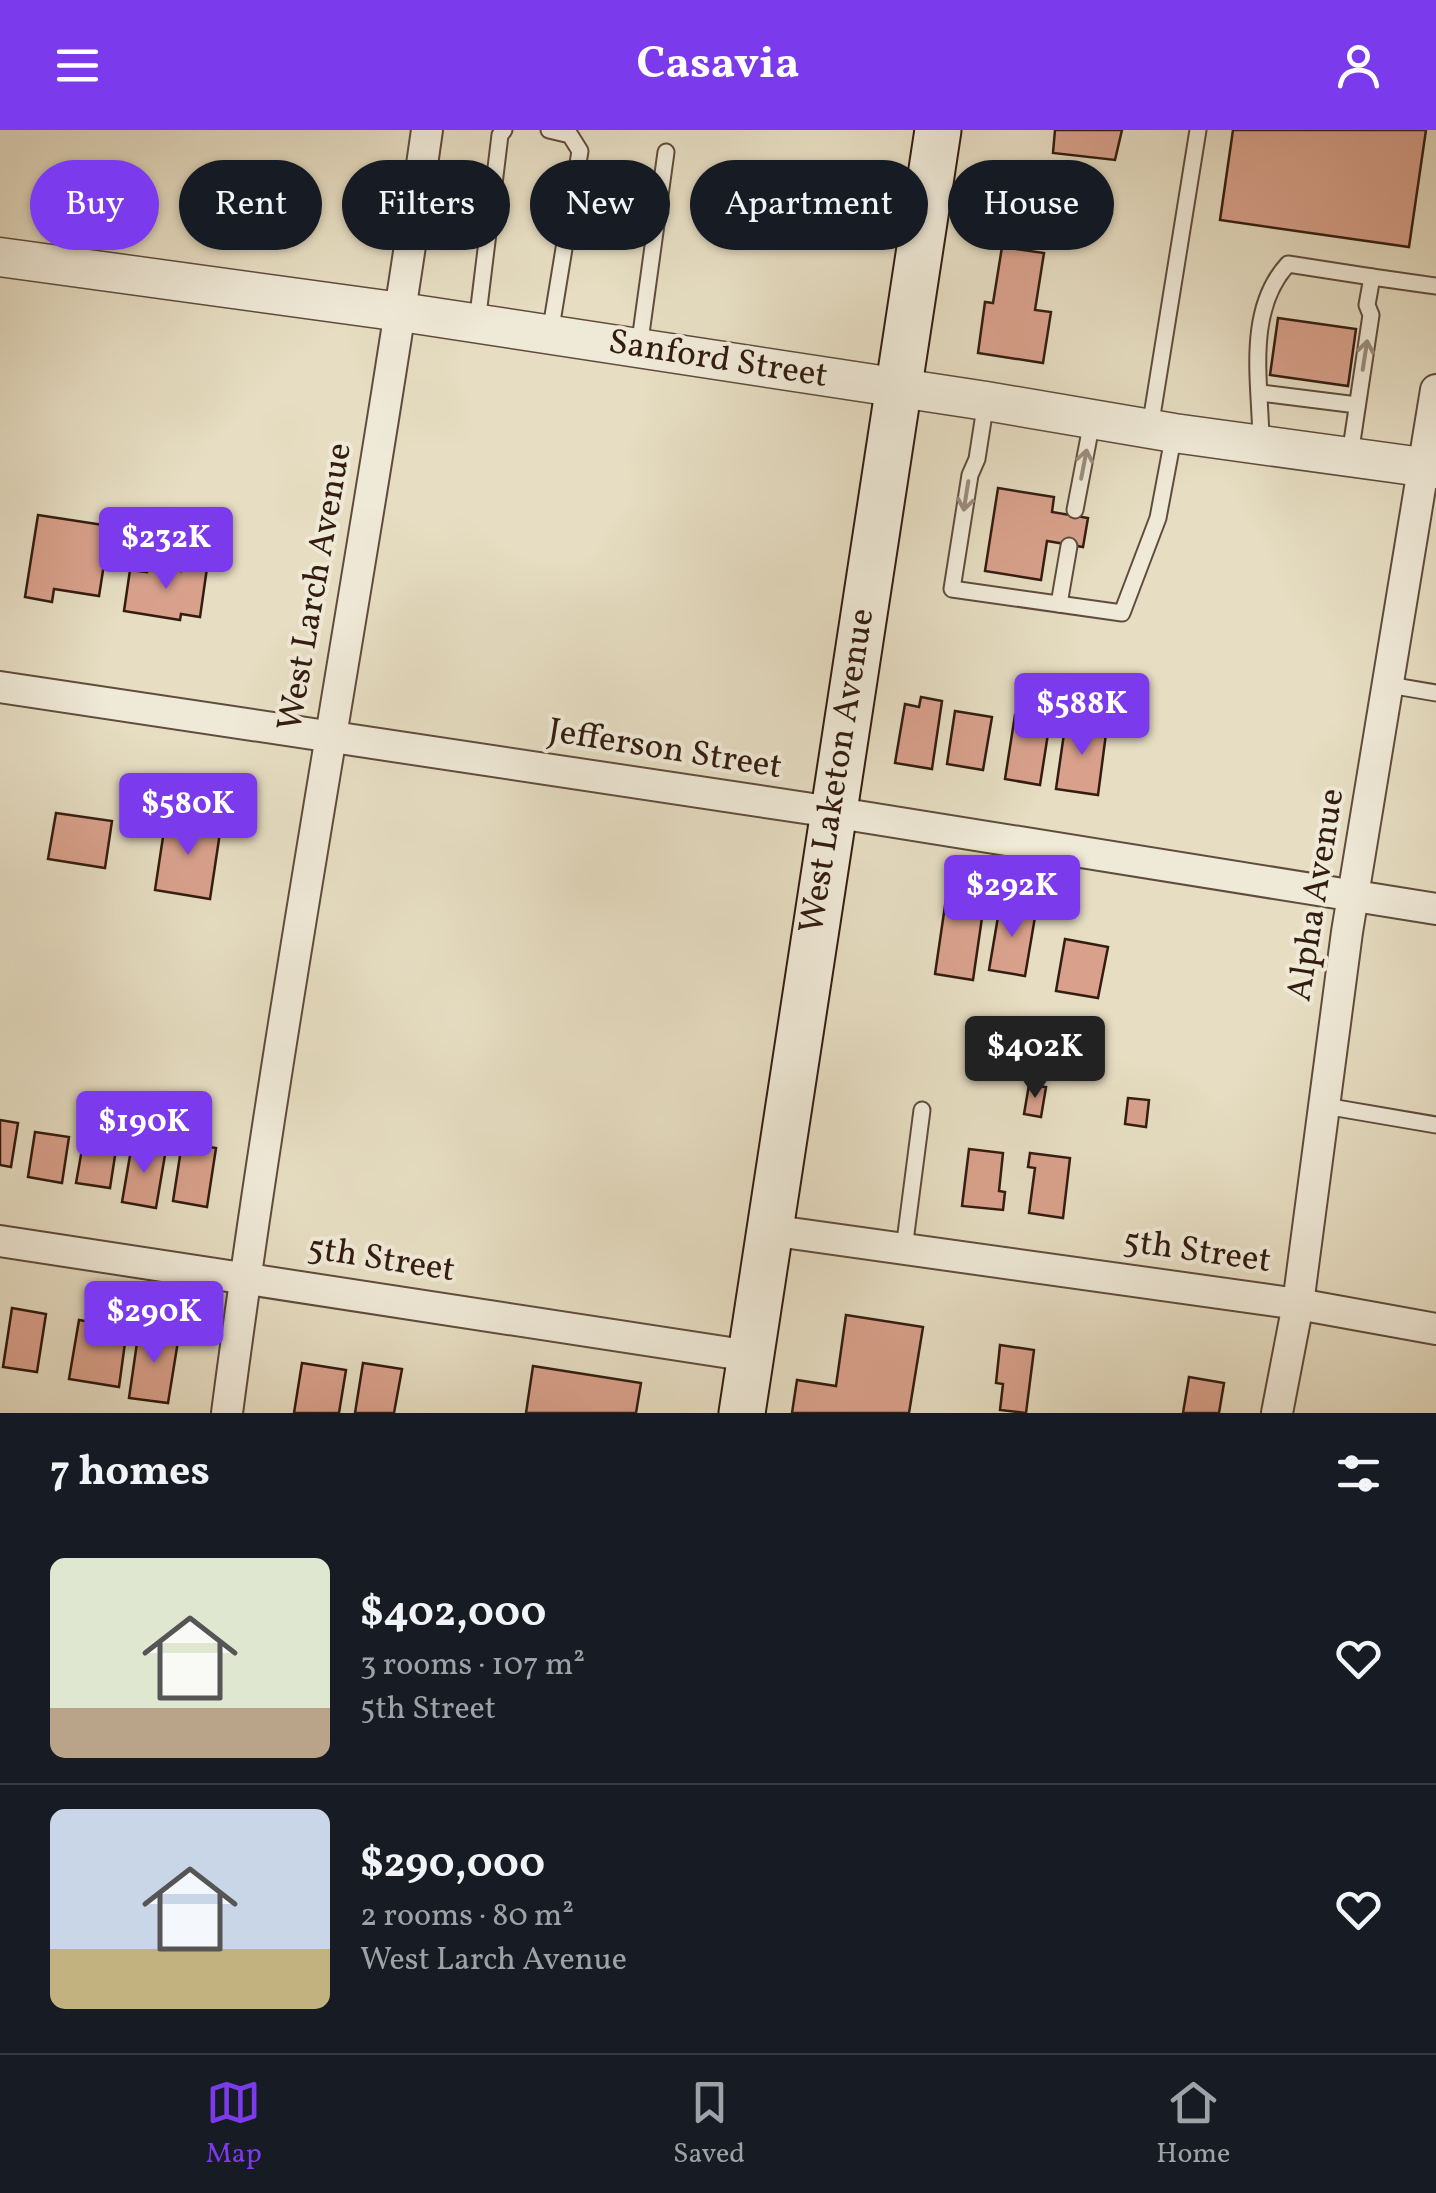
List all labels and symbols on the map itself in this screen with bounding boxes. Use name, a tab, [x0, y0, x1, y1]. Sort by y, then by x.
street label: Sanford Street	[605, 319, 831, 401]
one-way arrow	[1356, 339, 1375, 371]
street label: West Larch Avenue	[267, 439, 365, 735]
one-way arrow	[1075, 449, 1094, 481]
one-way arrow	[957, 479, 975, 511]
pin: $232K	[96, 507, 236, 592]
street label: West Laketon Avenue	[789, 605, 887, 937]
pin: $588K	[1012, 673, 1152, 758]
street label: Jefferson Street	[545, 708, 785, 792]
pin: $580K	[118, 773, 258, 858]
street label: Alpha Avenue	[1277, 785, 1357, 1005]
pin: $292K	[942, 855, 1082, 940]
pin: $402K	[965, 1016, 1105, 1101]
pin: $190K	[74, 1091, 214, 1176]
street label: 5th Street	[1120, 1218, 1274, 1286]
street label: 5th Street	[304, 1225, 458, 1295]
pin: $290K	[84, 1281, 224, 1366]

